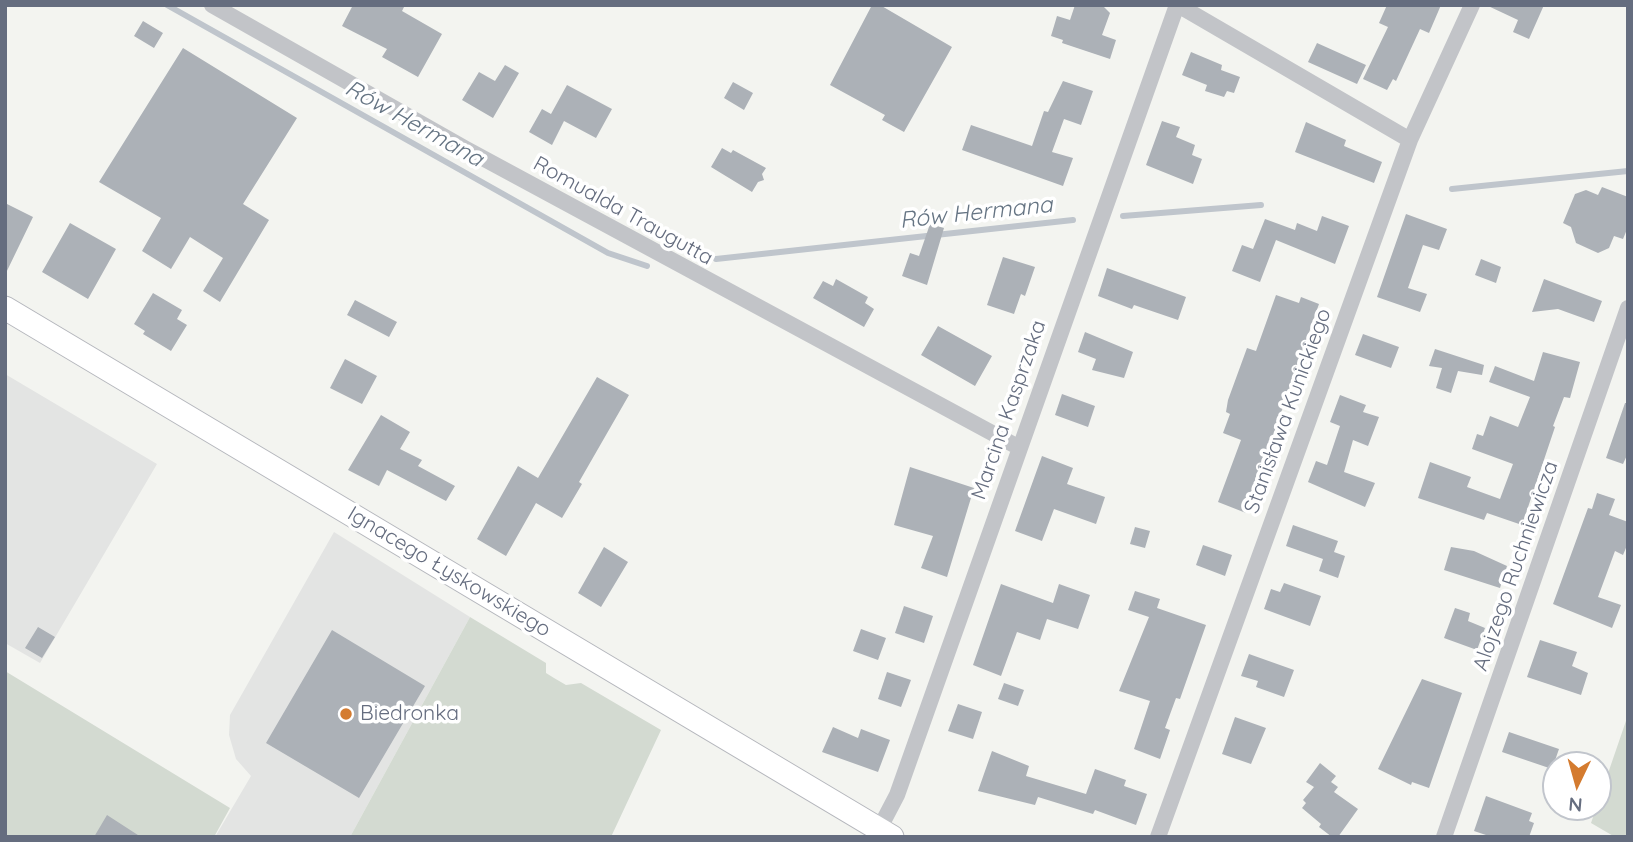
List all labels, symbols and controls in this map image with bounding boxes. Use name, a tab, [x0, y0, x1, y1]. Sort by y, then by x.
water label: Rów Hermana	[340, 75, 488, 173]
street label: Romualda Traugutta	[529, 151, 717, 271]
water label: Rów Hermana	[898, 191, 1054, 235]
street label: Stanisława Kunickiego	[1239, 305, 1337, 517]
street label: Marcina Kasprzaka	[966, 317, 1052, 503]
street label: Alojzego Ruchniewicza	[1468, 458, 1564, 674]
street label: Ignacego Łyskowskiego	[343, 501, 555, 643]
place label: Biedronka	[360, 701, 459, 727]
marker: Biedronka	[338, 706, 354, 722]
north arrow	[1542, 751, 1612, 821]
text: N	[1567, 792, 1583, 817]

